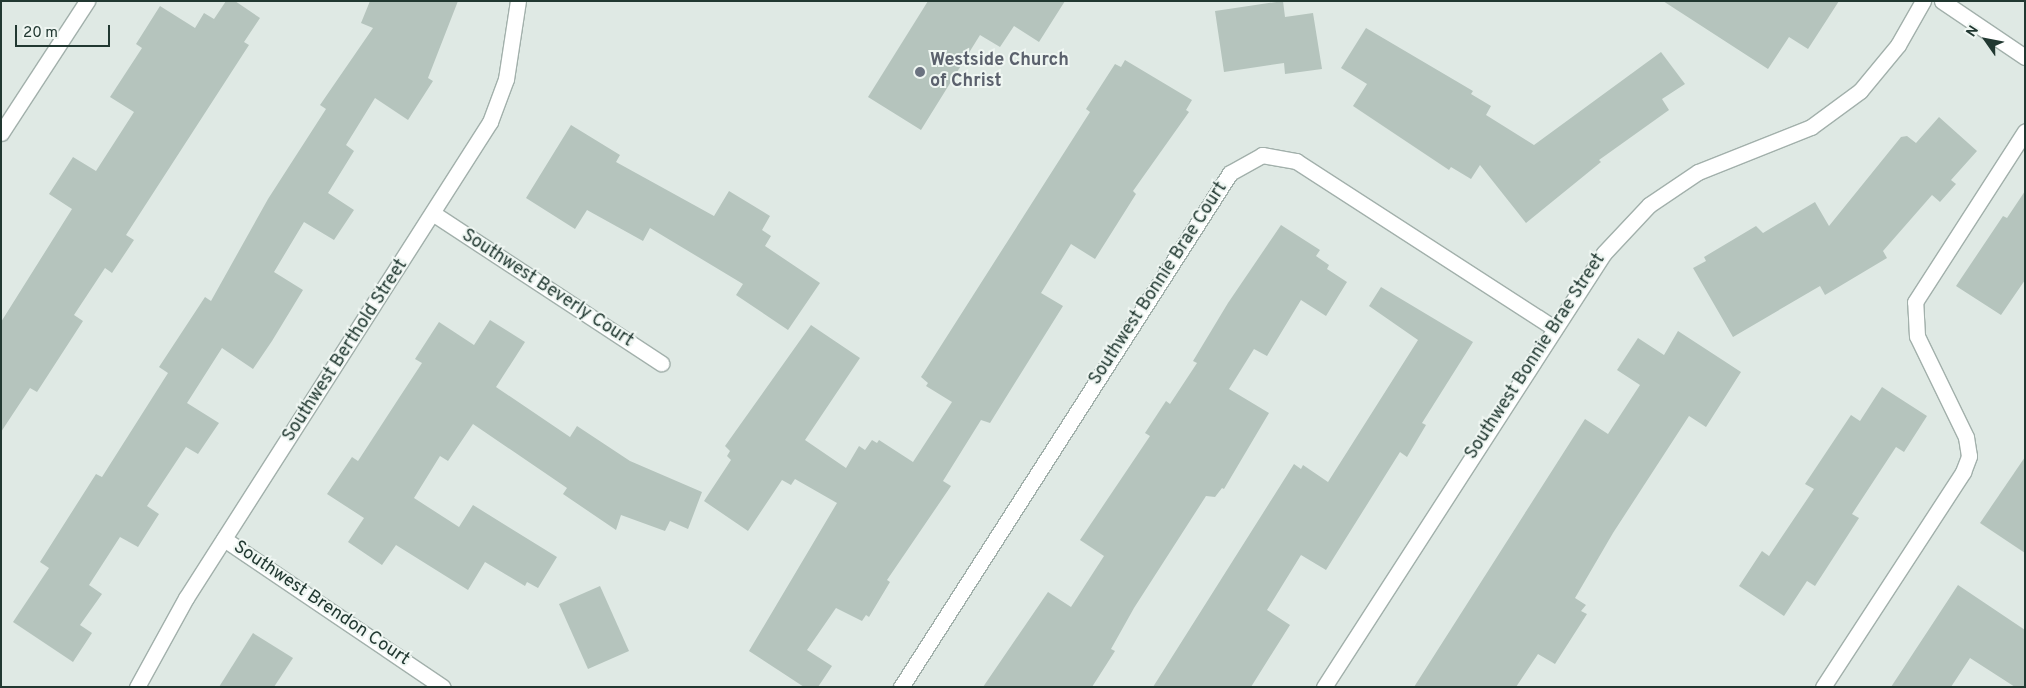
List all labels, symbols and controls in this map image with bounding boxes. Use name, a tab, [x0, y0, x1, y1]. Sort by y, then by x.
scale bar	[18, 15, 112, 47]
north arrow	[1961, 15, 2011, 65]
text: N	[1963, 23, 1983, 40]
text: 20 m	[23, 24, 58, 43]
place label: Westside Church of Christ	[930, 51, 1069, 94]
marker: Westside Church of Christ	[914, 66, 926, 78]
street label: Southwest Bonnie Brae Court	[1085, 178, 1233, 390]
street label: Southwest Beverly Court	[457, 225, 637, 353]
street label: Southwest Bonnie Brae Street	[1461, 250, 1611, 464]
street label: Southwest Berthold Street	[279, 256, 413, 446]
street label: Southwest Brendon Court	[229, 537, 413, 671]

